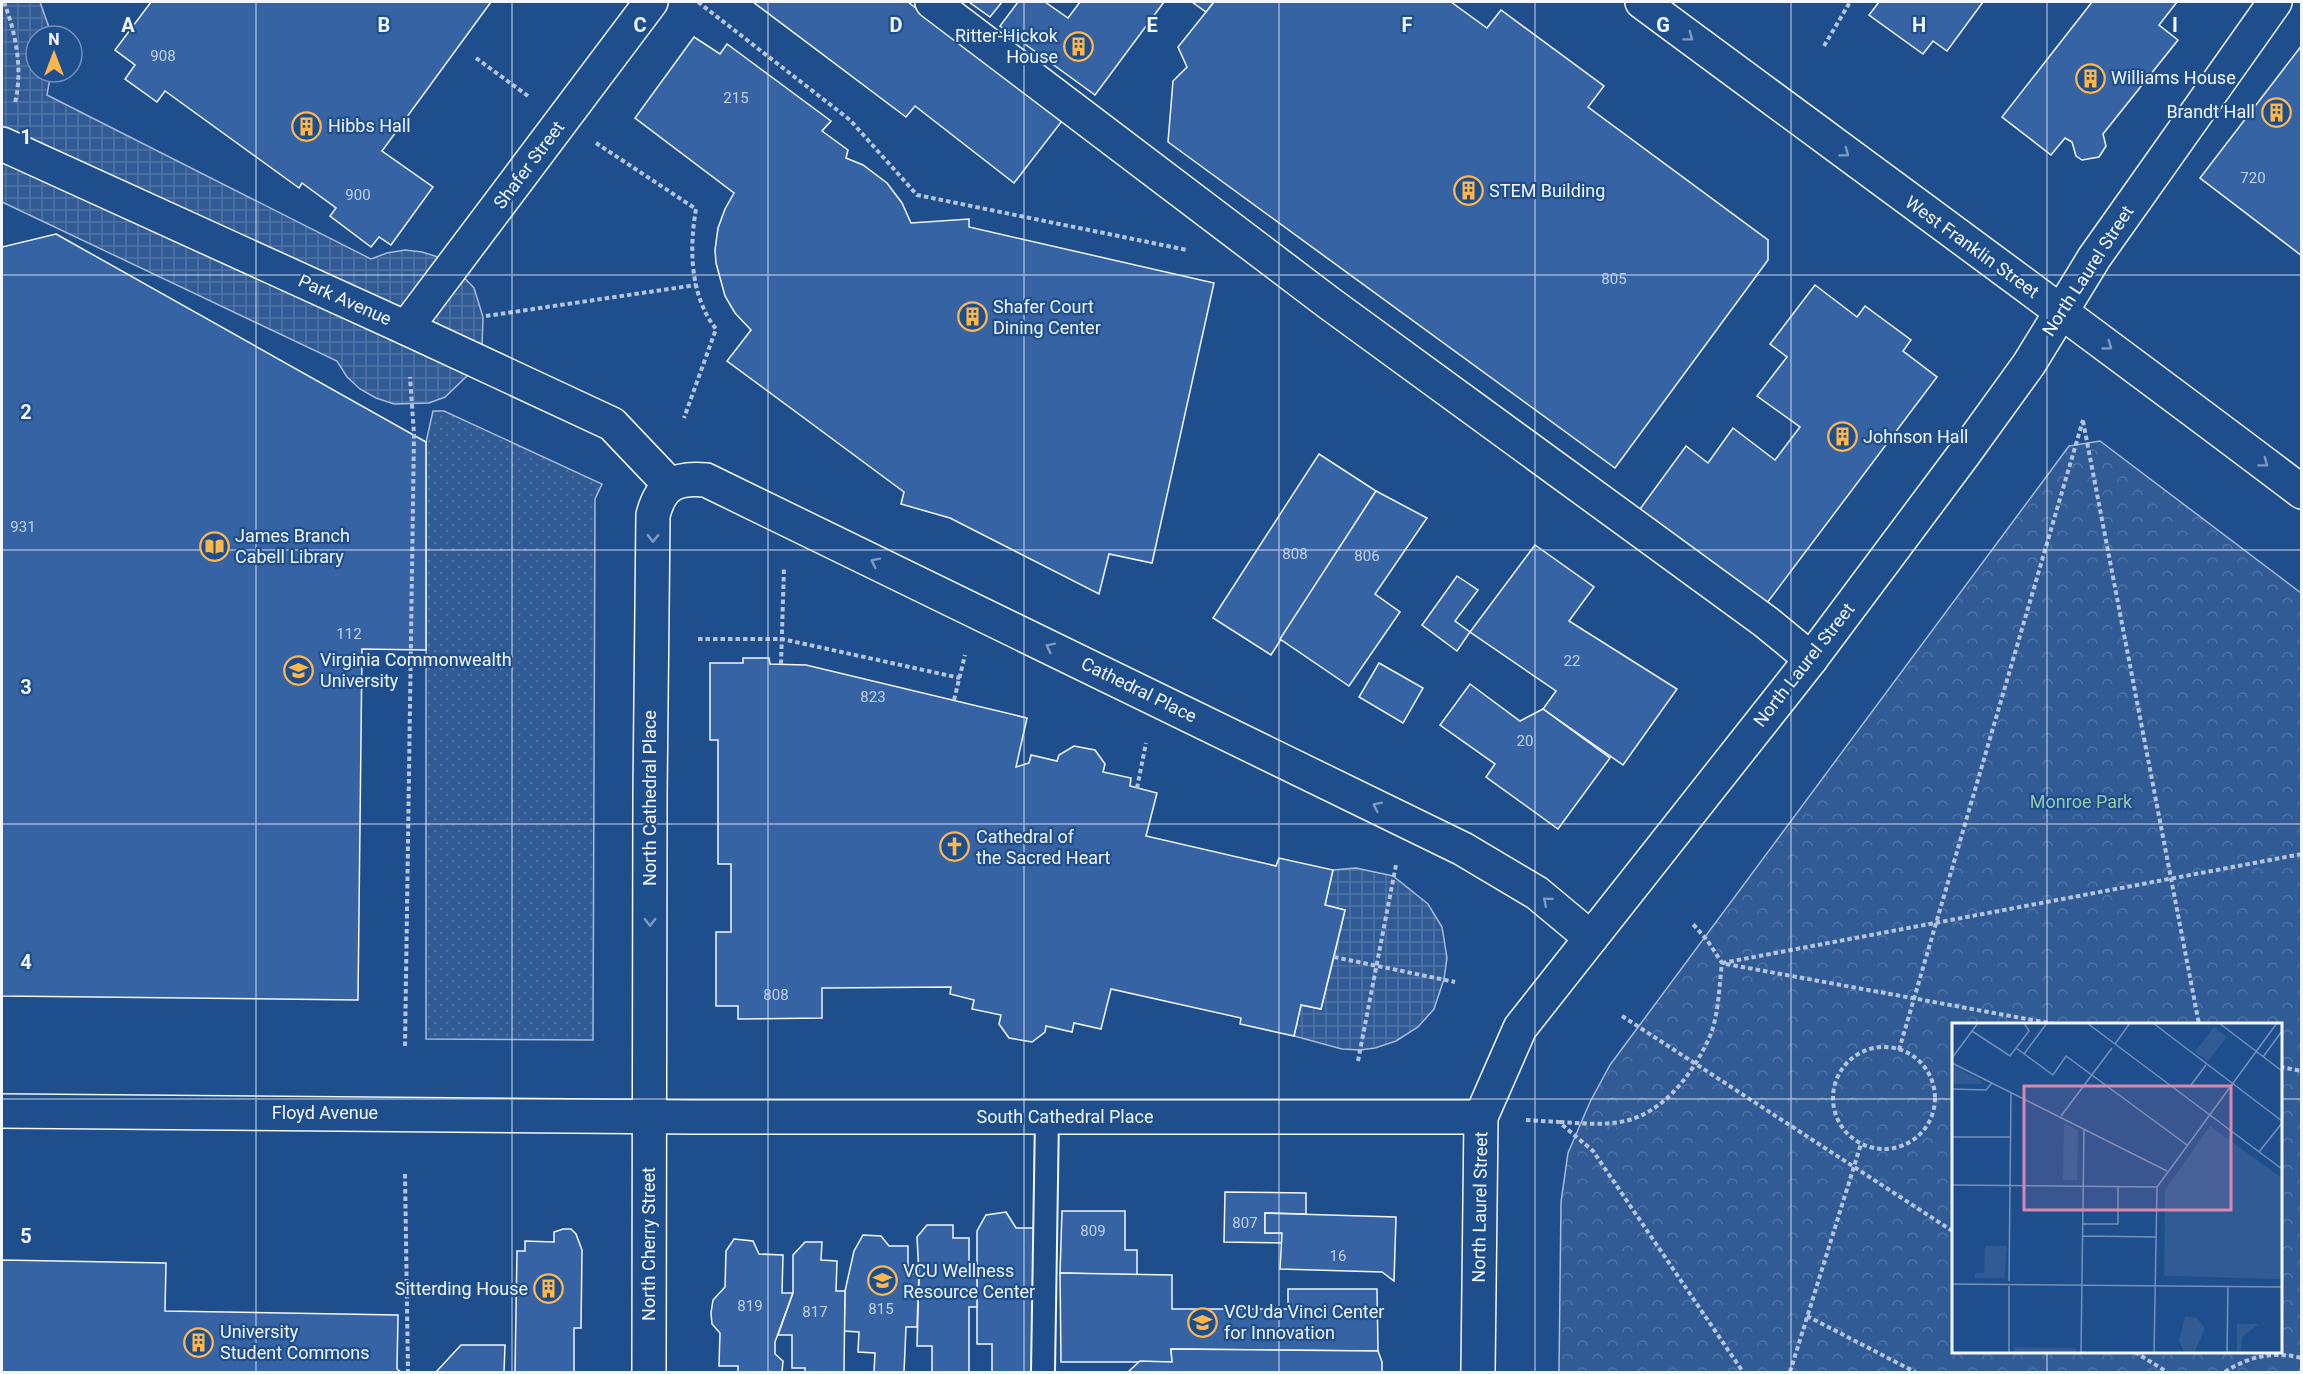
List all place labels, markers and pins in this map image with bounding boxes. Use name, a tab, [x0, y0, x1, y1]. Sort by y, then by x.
place label: Ritter-Hickok House	[955, 25, 1059, 67]
building icon: Ritter-Hickok House	[1063, 30, 1095, 62]
building icon: Williams House	[2074, 62, 2106, 94]
place label: Williams House	[2111, 67, 2236, 88]
building icon: Brandt Hall	[2260, 96, 2292, 128]
place label: Brandt Hall	[2166, 101, 2255, 122]
building icon: Hibbs Hall	[291, 110, 323, 142]
place label: Hibbs Hall	[328, 115, 411, 136]
building icon: STEM Building	[1452, 175, 1484, 207]
place label: STEM Building	[1489, 180, 1605, 201]
place label: Shafer Court Dining Center	[993, 296, 1101, 338]
building icon: Shafer Court Dining Center	[956, 301, 988, 333]
building icon: Johnson Hall	[1826, 421, 1858, 453]
place label: Johnson Hall	[1863, 426, 1968, 447]
place label: James Branch Cabell Library	[235, 525, 350, 567]
library icon: James Branch Cabell Library	[198, 530, 230, 562]
place label: Virginia Commonwealth University	[320, 649, 512, 691]
school or university icon: Virginia Commonwealth University	[283, 654, 315, 686]
place label: Cathedral of the Sacred Heart	[976, 826, 1111, 868]
church icon: Cathedral of the Sacred Heart	[939, 831, 971, 863]
place label: VCU Wellness Resource Center	[903, 1260, 1035, 1302]
school or university icon: VCU Wellness Resource Center	[866, 1265, 898, 1297]
building icon: Sitterding House	[533, 1273, 565, 1305]
place label: Sitterding House	[395, 1278, 528, 1299]
place label: VCU da Vinci Center for Innovation	[1224, 1301, 1384, 1343]
school or university icon: VCU da Vinci Center for Innovation	[1187, 1306, 1219, 1338]
place label: University Student Commons	[220, 1321, 370, 1363]
building icon: University Student Commons	[183, 1326, 215, 1358]

